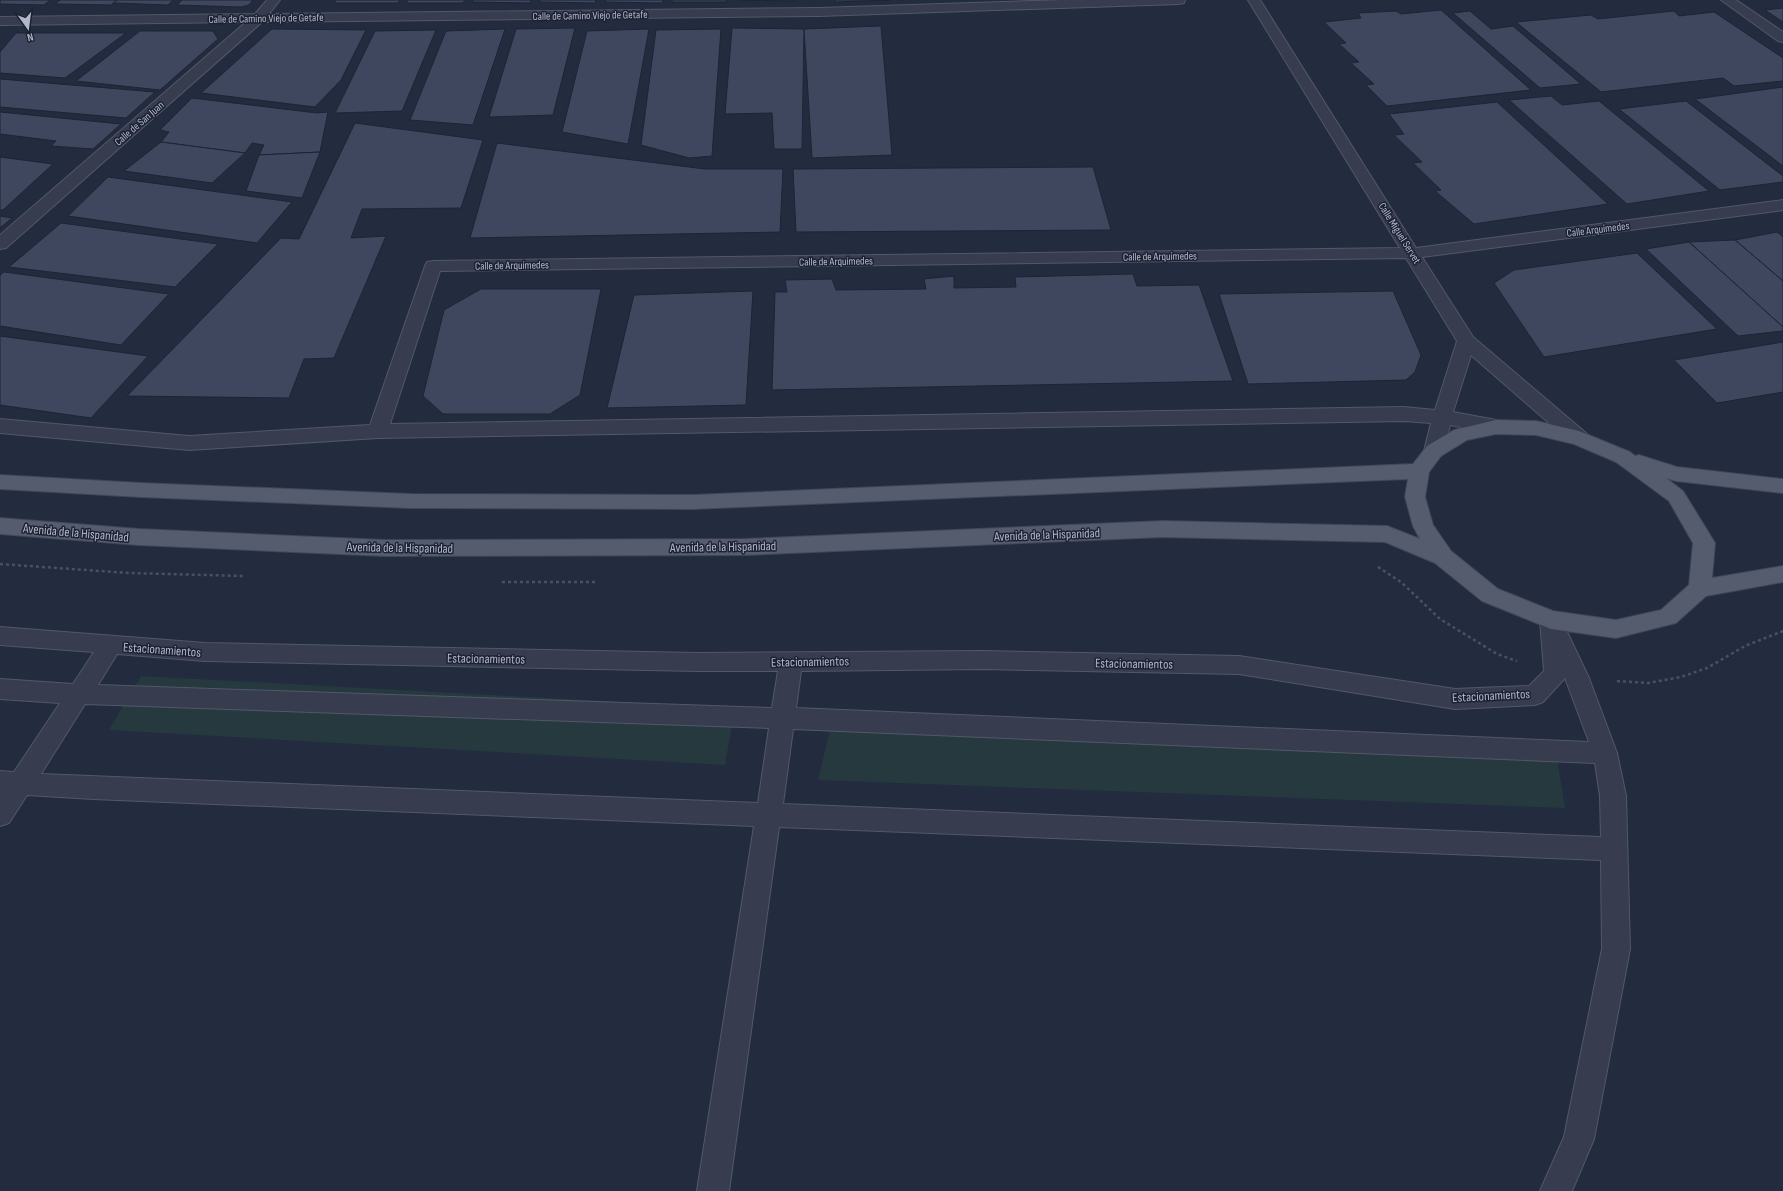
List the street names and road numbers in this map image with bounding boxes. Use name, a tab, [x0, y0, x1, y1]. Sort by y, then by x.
street label: Calle de Camino Viejo de Getafe	[532, 8, 648, 23]
street label: Calle de Camino Viejo de Getafe	[208, 11, 324, 26]
street label: Calle de San Juan	[112, 98, 167, 148]
street label: Calle Miguel Servet	[1376, 200, 1424, 267]
street label: Calle Arquímedes	[1566, 219, 1630, 240]
street label: Calle de Arquímedes	[1123, 249, 1197, 264]
street label: Calle de Arquímedes	[799, 254, 873, 269]
street label: Calle de Arquímedes	[475, 258, 549, 273]
street label: Avenida de la Hispanidad	[21, 520, 129, 546]
street label: Avenida de la Hispanidad	[993, 525, 1100, 545]
street label: Avenida de la Hispanidad	[669, 538, 776, 556]
street label: Avenida de la Hispanidad	[346, 539, 453, 557]
street label: Estacionamientos	[122, 639, 202, 661]
street label: Estacionamientos	[447, 650, 525, 668]
street label: Estacionamientos	[771, 653, 850, 671]
street label: Estacionamientos	[1095, 655, 1173, 673]
street label: Estacionamientos	[1452, 686, 1531, 706]

